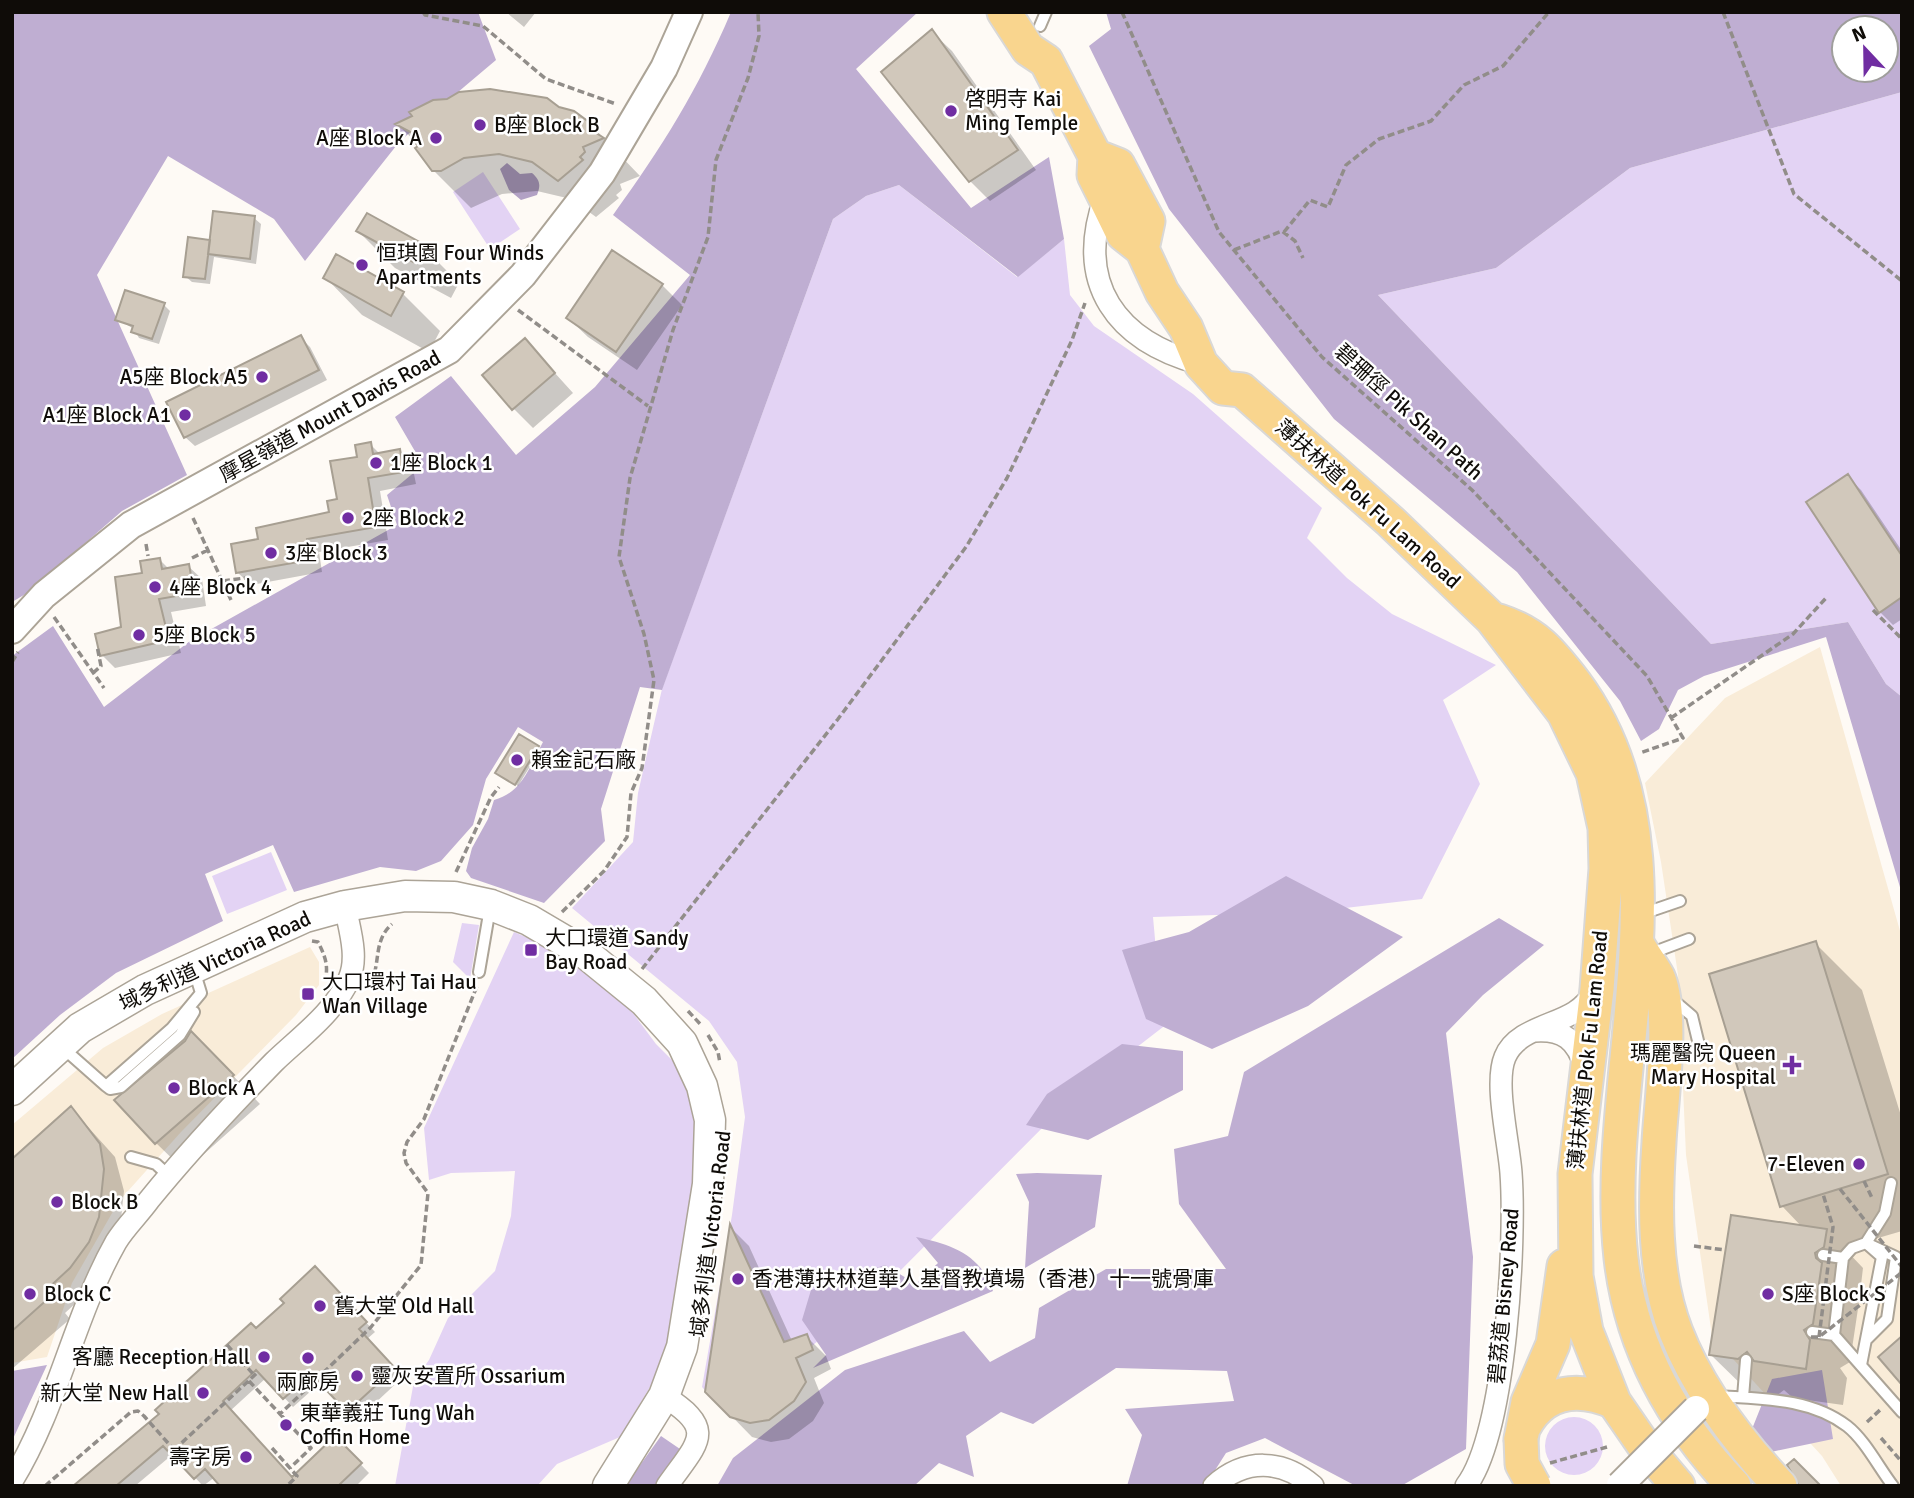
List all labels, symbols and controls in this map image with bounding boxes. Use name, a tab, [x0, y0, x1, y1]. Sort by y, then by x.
north arrow	[1830, 14, 1900, 84]
text: N	[1848, 21, 1870, 48]
place label: 啓明寺 Kai Ming Temple	[965, 86, 1078, 136]
marker: 啓明寺 Kai Ming Temple	[943, 103, 959, 119]
place label: B座 Block B	[494, 112, 600, 138]
marker: B座 Block B	[472, 117, 488, 133]
place label: A座 Block A	[316, 125, 422, 151]
marker: A座 Block A	[428, 130, 444, 146]
place label: 恒琪園 Four Winds Apartments	[376, 240, 544, 290]
marker: 恒琪園 Four Winds Apartments	[354, 257, 370, 273]
street label: 碧珊徑 Pik Shan Path	[1329, 338, 1489, 486]
street label: 摩星嶺道 Mount Davis Road	[215, 344, 445, 488]
place label: A5座 Block A5	[119, 364, 248, 390]
marker: A5座 Block A5	[254, 369, 270, 385]
place label: A1座 Block A1	[42, 402, 171, 428]
marker: A1座 Block A1	[177, 407, 193, 423]
street label: 薄扶林道 Pok Fu Lam Road	[1270, 414, 1466, 594]
place label: 1座 Block 1	[390, 450, 493, 476]
marker: 1座 Block 1	[368, 455, 384, 471]
place label: 2座 Block 2	[362, 505, 465, 531]
marker: 2座 Block 2	[340, 510, 356, 526]
place label: 3座 Block 3	[285, 540, 388, 566]
marker: 3座 Block 3	[263, 545, 279, 561]
place label: 4座 Block 4	[169, 574, 272, 600]
marker: 4座 Block 4	[147, 579, 163, 595]
place label: 5座 Block 5	[153, 622, 256, 648]
marker: 5座 Block 5	[131, 627, 147, 643]
place label: 賴金記石廠	[531, 747, 636, 773]
marker: 賴金記石廠	[509, 752, 525, 768]
street label: 域多利道 Victoria Road	[115, 905, 315, 1017]
place label: 大口環道 Sandy Bay Road	[545, 925, 689, 975]
street label: 薄扶林道 Pok Fu Lam Road	[1563, 929, 1613, 1171]
marker: 大口環道 Sandy Bay Road	[523, 942, 539, 958]
place label: 大口環村 Tai Hau Wan Village	[322, 969, 477, 1019]
marker: 大口環村 Tai Hau Wan Village	[300, 986, 316, 1002]
place label: 瑪麗醫院 Queen Mary Hospital	[1630, 1040, 1776, 1090]
marker: 瑪麗醫院 Queen Mary Hospital	[1782, 1055, 1802, 1075]
place label: Block A	[188, 1075, 256, 1101]
marker: Block A	[166, 1080, 182, 1096]
street label: 域多利道 Victoria Road	[685, 1129, 737, 1339]
place label: 7-Eleven	[1767, 1151, 1845, 1177]
marker: 7-Eleven	[1851, 1156, 1867, 1172]
place label: Block B	[71, 1189, 138, 1215]
marker: Block B	[49, 1194, 65, 1210]
street label: 碧荔道 Bisney Road	[1483, 1207, 1525, 1385]
place label: 香港薄扶林道華人基督教墳場（香港）十一號骨庫	[752, 1266, 1214, 1292]
marker: 香港薄扶林道華人基督教墳場（香港）十一號骨庫	[730, 1271, 746, 1287]
place label: Block C	[44, 1281, 111, 1307]
place label: S座 Block S	[1782, 1281, 1886, 1307]
marker: Block C	[22, 1286, 38, 1302]
marker: S座 Block S	[1760, 1286, 1776, 1302]
place label: 舊大堂 Old Hall	[334, 1293, 474, 1319]
marker: 舊大堂 Old Hall	[312, 1298, 328, 1314]
place label: 客廳 Reception Hall	[72, 1344, 250, 1370]
marker: 客廳 Reception Hall	[256, 1349, 272, 1365]
marker: 兩廊房	[300, 1350, 316, 1366]
place label: 靈灰安置所 Ossarium	[371, 1363, 565, 1389]
marker: 靈灰安置所 Ossarium	[349, 1368, 365, 1384]
place label: 兩廊房	[277, 1369, 340, 1395]
place label: 新大堂 New Hall	[40, 1380, 189, 1406]
marker: 新大堂 New Hall	[195, 1385, 211, 1401]
place label: 東華義莊 Tung Wah Coffin Home	[300, 1400, 475, 1450]
marker: 東華義莊 Tung Wah Coffin Home	[278, 1417, 294, 1433]
place label: 壽字房	[169, 1444, 232, 1470]
marker: 壽字房	[238, 1449, 254, 1465]

